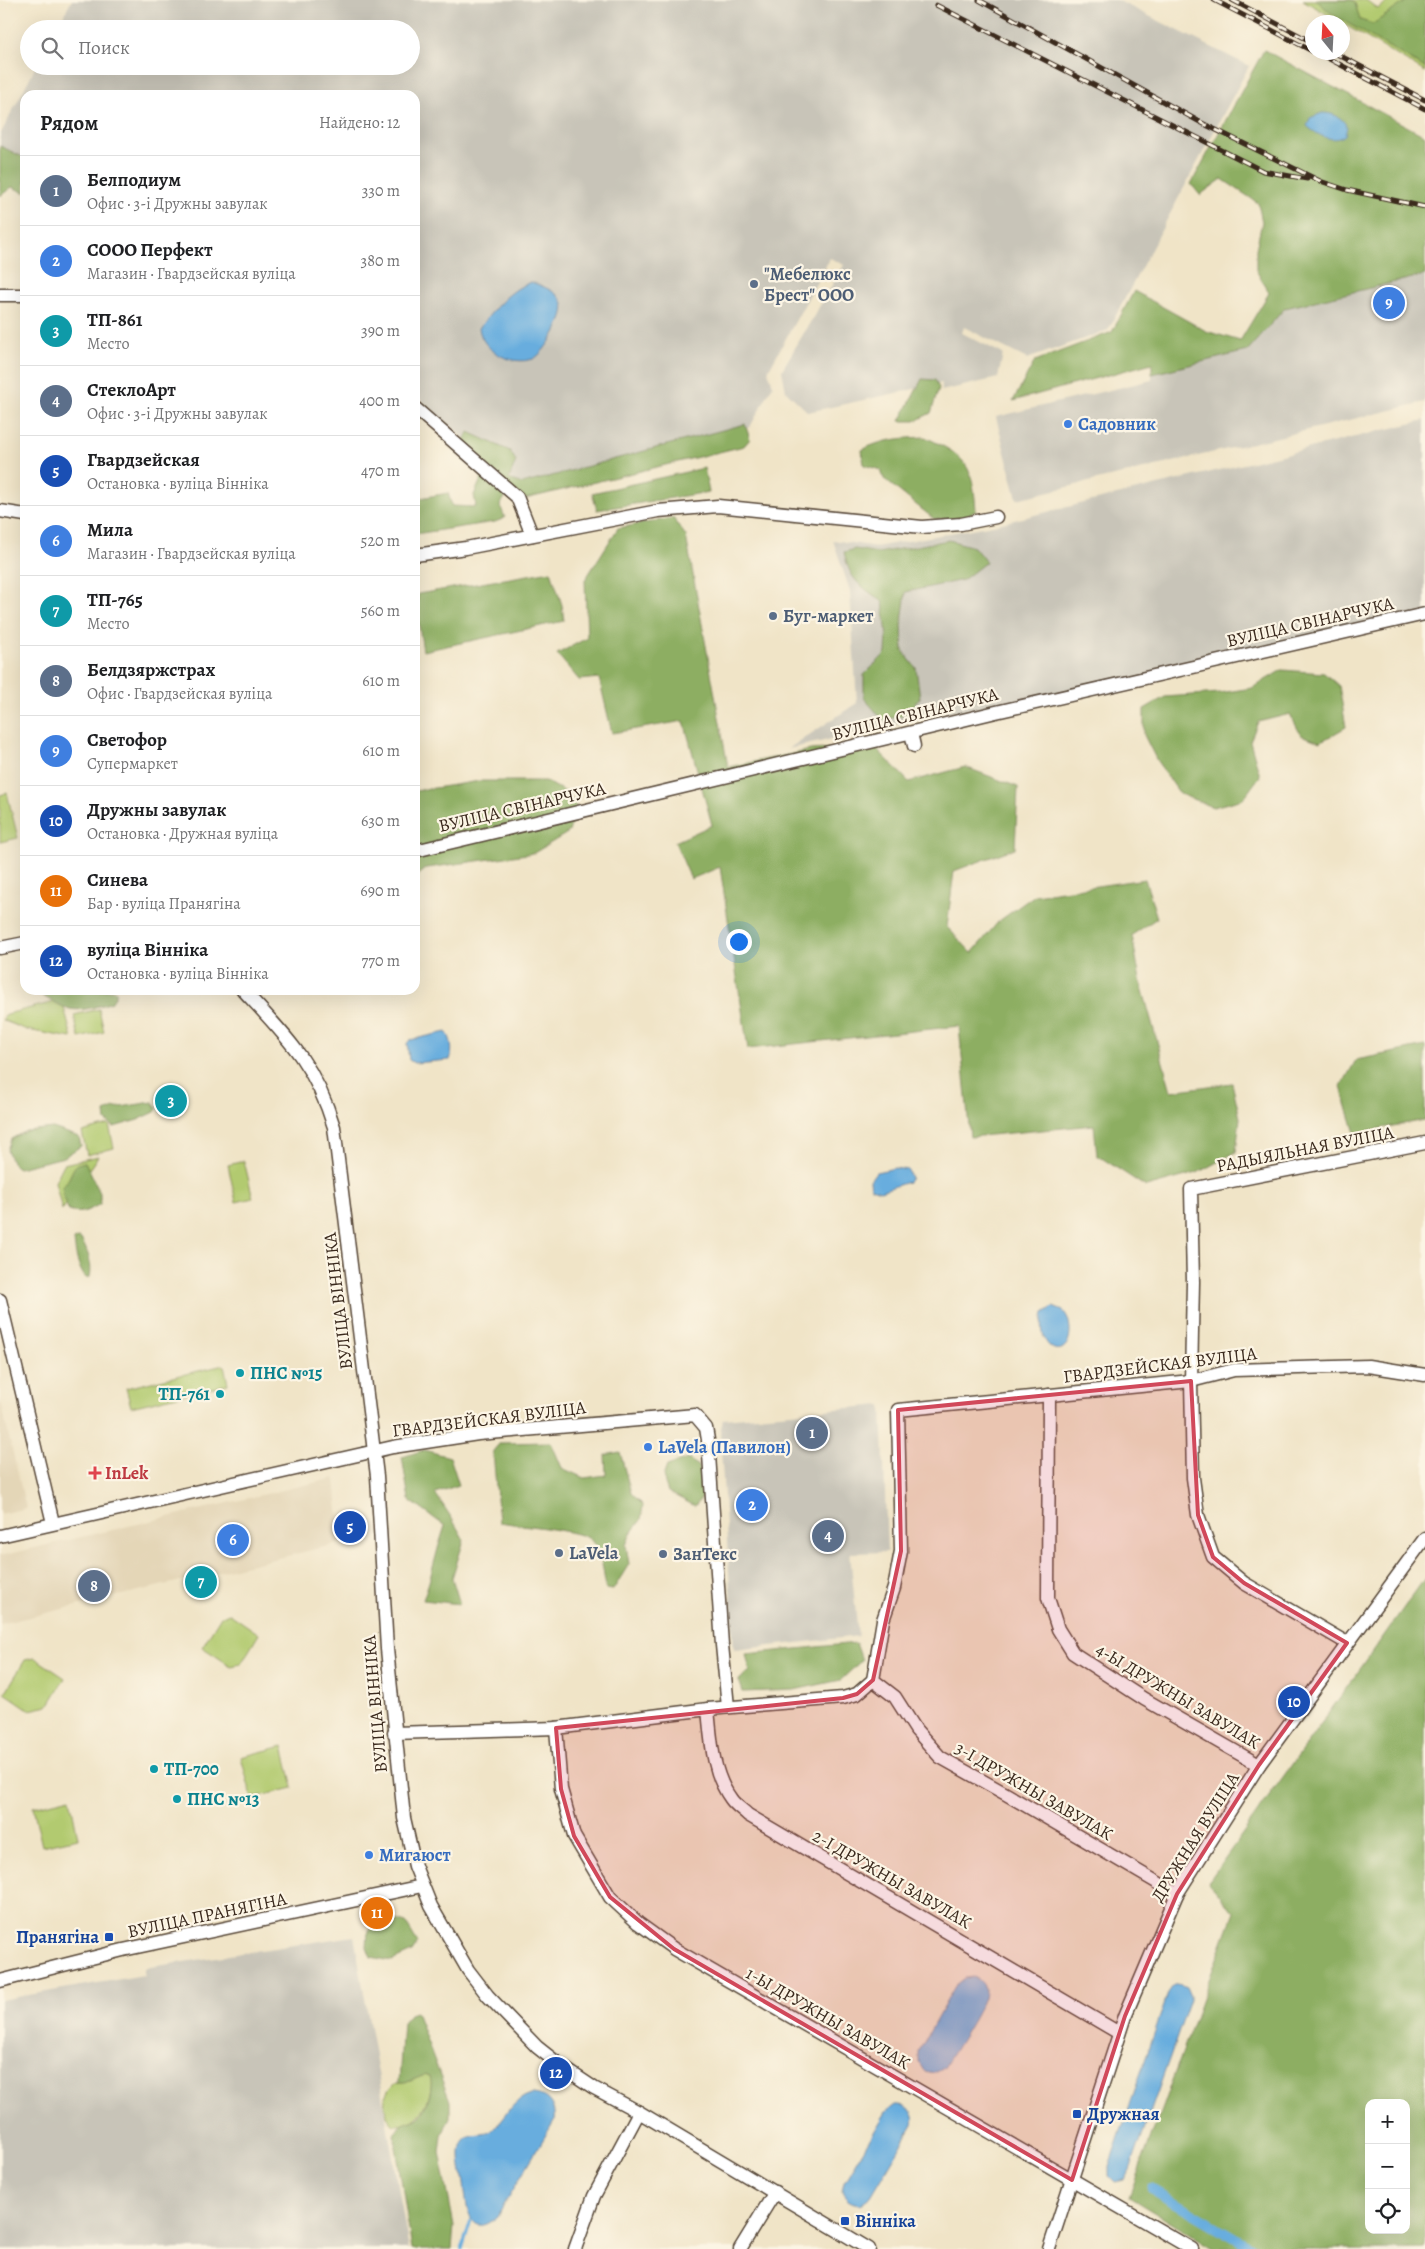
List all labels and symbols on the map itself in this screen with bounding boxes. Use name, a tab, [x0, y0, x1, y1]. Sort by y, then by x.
north arrow	[1305, 15, 1350, 60]
place label: "Мебелюкс Брест" ООО	[764, 262, 854, 307]
marker: "Мебелюкс Брест" ООО	[748, 278, 760, 290]
pin: 9	[1373, 284, 1405, 322]
place label: Садовник	[1078, 412, 1156, 436]
marker: Садовник	[1062, 418, 1074, 430]
street label: ВУЛІЦА СВІНАРЧУКА	[1224, 591, 1396, 653]
place label: Буг-маркет	[783, 604, 873, 628]
marker: Буг-маркет	[767, 610, 779, 622]
street label: ВУЛІЦА СВІНАРЧУКА	[829, 682, 1001, 746]
street label: ВУЛІЦА СВІНАРЧУКА	[436, 776, 608, 838]
your location	[726, 929, 752, 955]
pin: 3	[155, 1082, 187, 1120]
street label: РАДЫЯЛЬНАЯ ВУЛІЦА	[1214, 1120, 1396, 1178]
street label: ВУЛІЦА ВІННІКА	[318, 1231, 358, 1371]
street label: ГВАРДЗЕЙСКАЯ ВУЛІЦА	[1062, 1341, 1259, 1389]
place label: ПНС №15	[250, 1361, 323, 1385]
marker: ПНС №15	[234, 1367, 246, 1379]
place label: ТП-761	[158, 1382, 211, 1406]
marker: ТП-761	[214, 1388, 226, 1400]
street label: ГВАРДЗЕЙСКАЯ ВУЛІЦА	[391, 1395, 588, 1443]
pin: 1	[796, 1414, 828, 1452]
place label: LaVela (Павилон)	[658, 1435, 791, 1459]
marker: LaVela (Павилон)	[642, 1441, 654, 1453]
place label: InLek	[105, 1461, 149, 1485]
marker: InLek	[89, 1467, 101, 1479]
pin: 2	[736, 1486, 768, 1524]
pin: 5	[334, 1508, 366, 1546]
pin: 4	[812, 1517, 844, 1555]
pin: 6	[217, 1521, 249, 1559]
place label: LaVela	[569, 1541, 619, 1565]
place label: ЗанТекс	[673, 1542, 737, 1566]
marker: LaVela	[553, 1547, 565, 1559]
marker: ЗанТекс	[657, 1548, 669, 1560]
pin: 7	[185, 1563, 217, 1601]
pin: 8	[78, 1567, 110, 1605]
street label: ВУЛІЦА ВІННІКА	[357, 1634, 393, 1774]
street label: 4-Ы ДРУЖНЫ ЗАВУЛАК	[1091, 1637, 1265, 1755]
pin: 10	[1278, 1683, 1310, 1721]
street label: 3-І ДРУЖНЫ ЗАВУЛАК	[951, 1736, 1118, 1846]
place label: ТП-700	[164, 1757, 219, 1781]
marker: ТП-700	[148, 1763, 160, 1775]
street label: ДРУЖНАЯ ВУЛІЦА	[1145, 1767, 1245, 1906]
place label: ПНС №13	[187, 1787, 260, 1811]
marker: ПНС №13	[171, 1793, 183, 1805]
street label: 2-І ДРУЖНЫ ЗАВУЛАК	[808, 1824, 976, 1935]
place label: Мигаюст	[379, 1843, 451, 1867]
marker: Мигаюст	[363, 1849, 375, 1861]
street label: ВУЛІЦА ПРАНЯГІНА	[125, 1886, 289, 1944]
pin: 11	[361, 1894, 393, 1932]
place label: Пранягіна	[16, 1925, 99, 1949]
marker: Пранягіна	[103, 1931, 115, 1943]
street label: 1-Ы ДРУЖНЫ ЗАВУЛАК	[742, 1961, 915, 2075]
pin: 12	[540, 2054, 572, 2092]
place label: Дружная	[1087, 2102, 1160, 2126]
marker: Дружная	[1071, 2108, 1083, 2120]
place label: Вінніка	[855, 2209, 916, 2233]
marker: Вінніка	[839, 2215, 851, 2227]

